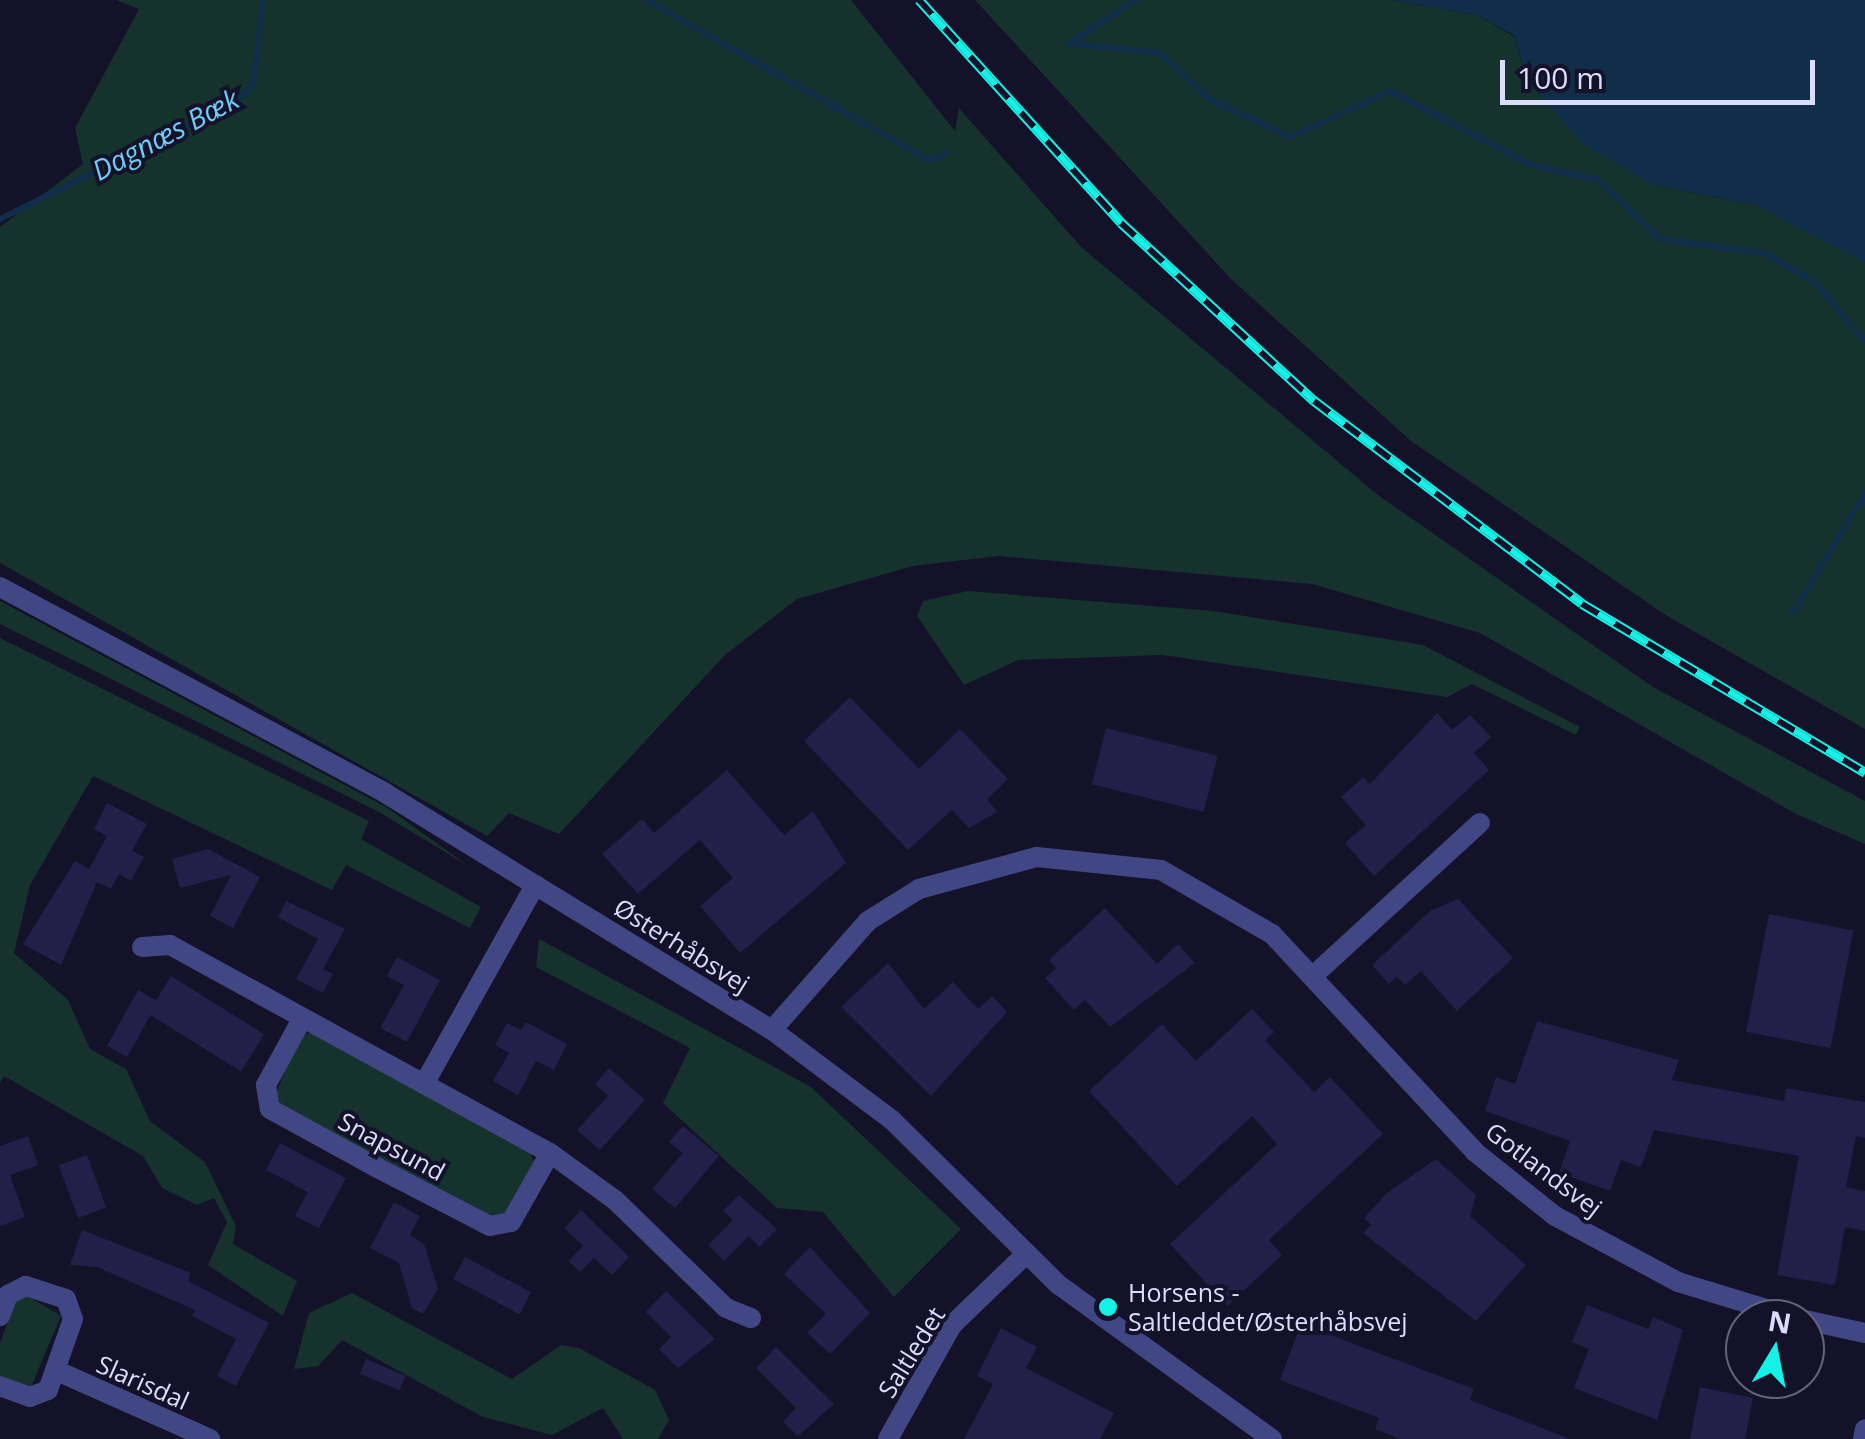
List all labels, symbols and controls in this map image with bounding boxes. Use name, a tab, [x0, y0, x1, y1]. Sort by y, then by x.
scale bar	[1505, 40, 1820, 102]
text: 100 m	[1517, 57, 1604, 98]
water label: Dagnæs Bæk	[86, 81, 244, 187]
street label: Østerhåbsvej	[609, 892, 755, 998]
street label: Snapsund	[334, 1106, 450, 1186]
street label: Gotlandsvej	[1480, 1116, 1608, 1222]
place label: Horsens - Saltleddet/Østerhåbsvej	[1128, 1278, 1408, 1337]
marker: Horsens - Saltleddet/Østerhåbsvej	[1097, 1296, 1119, 1318]
north arrow	[1725, 1299, 1825, 1399]
street label: Saltledet	[871, 1301, 951, 1403]
text: N	[1765, 1301, 1794, 1342]
street label: Slarisdal	[92, 1348, 194, 1416]

